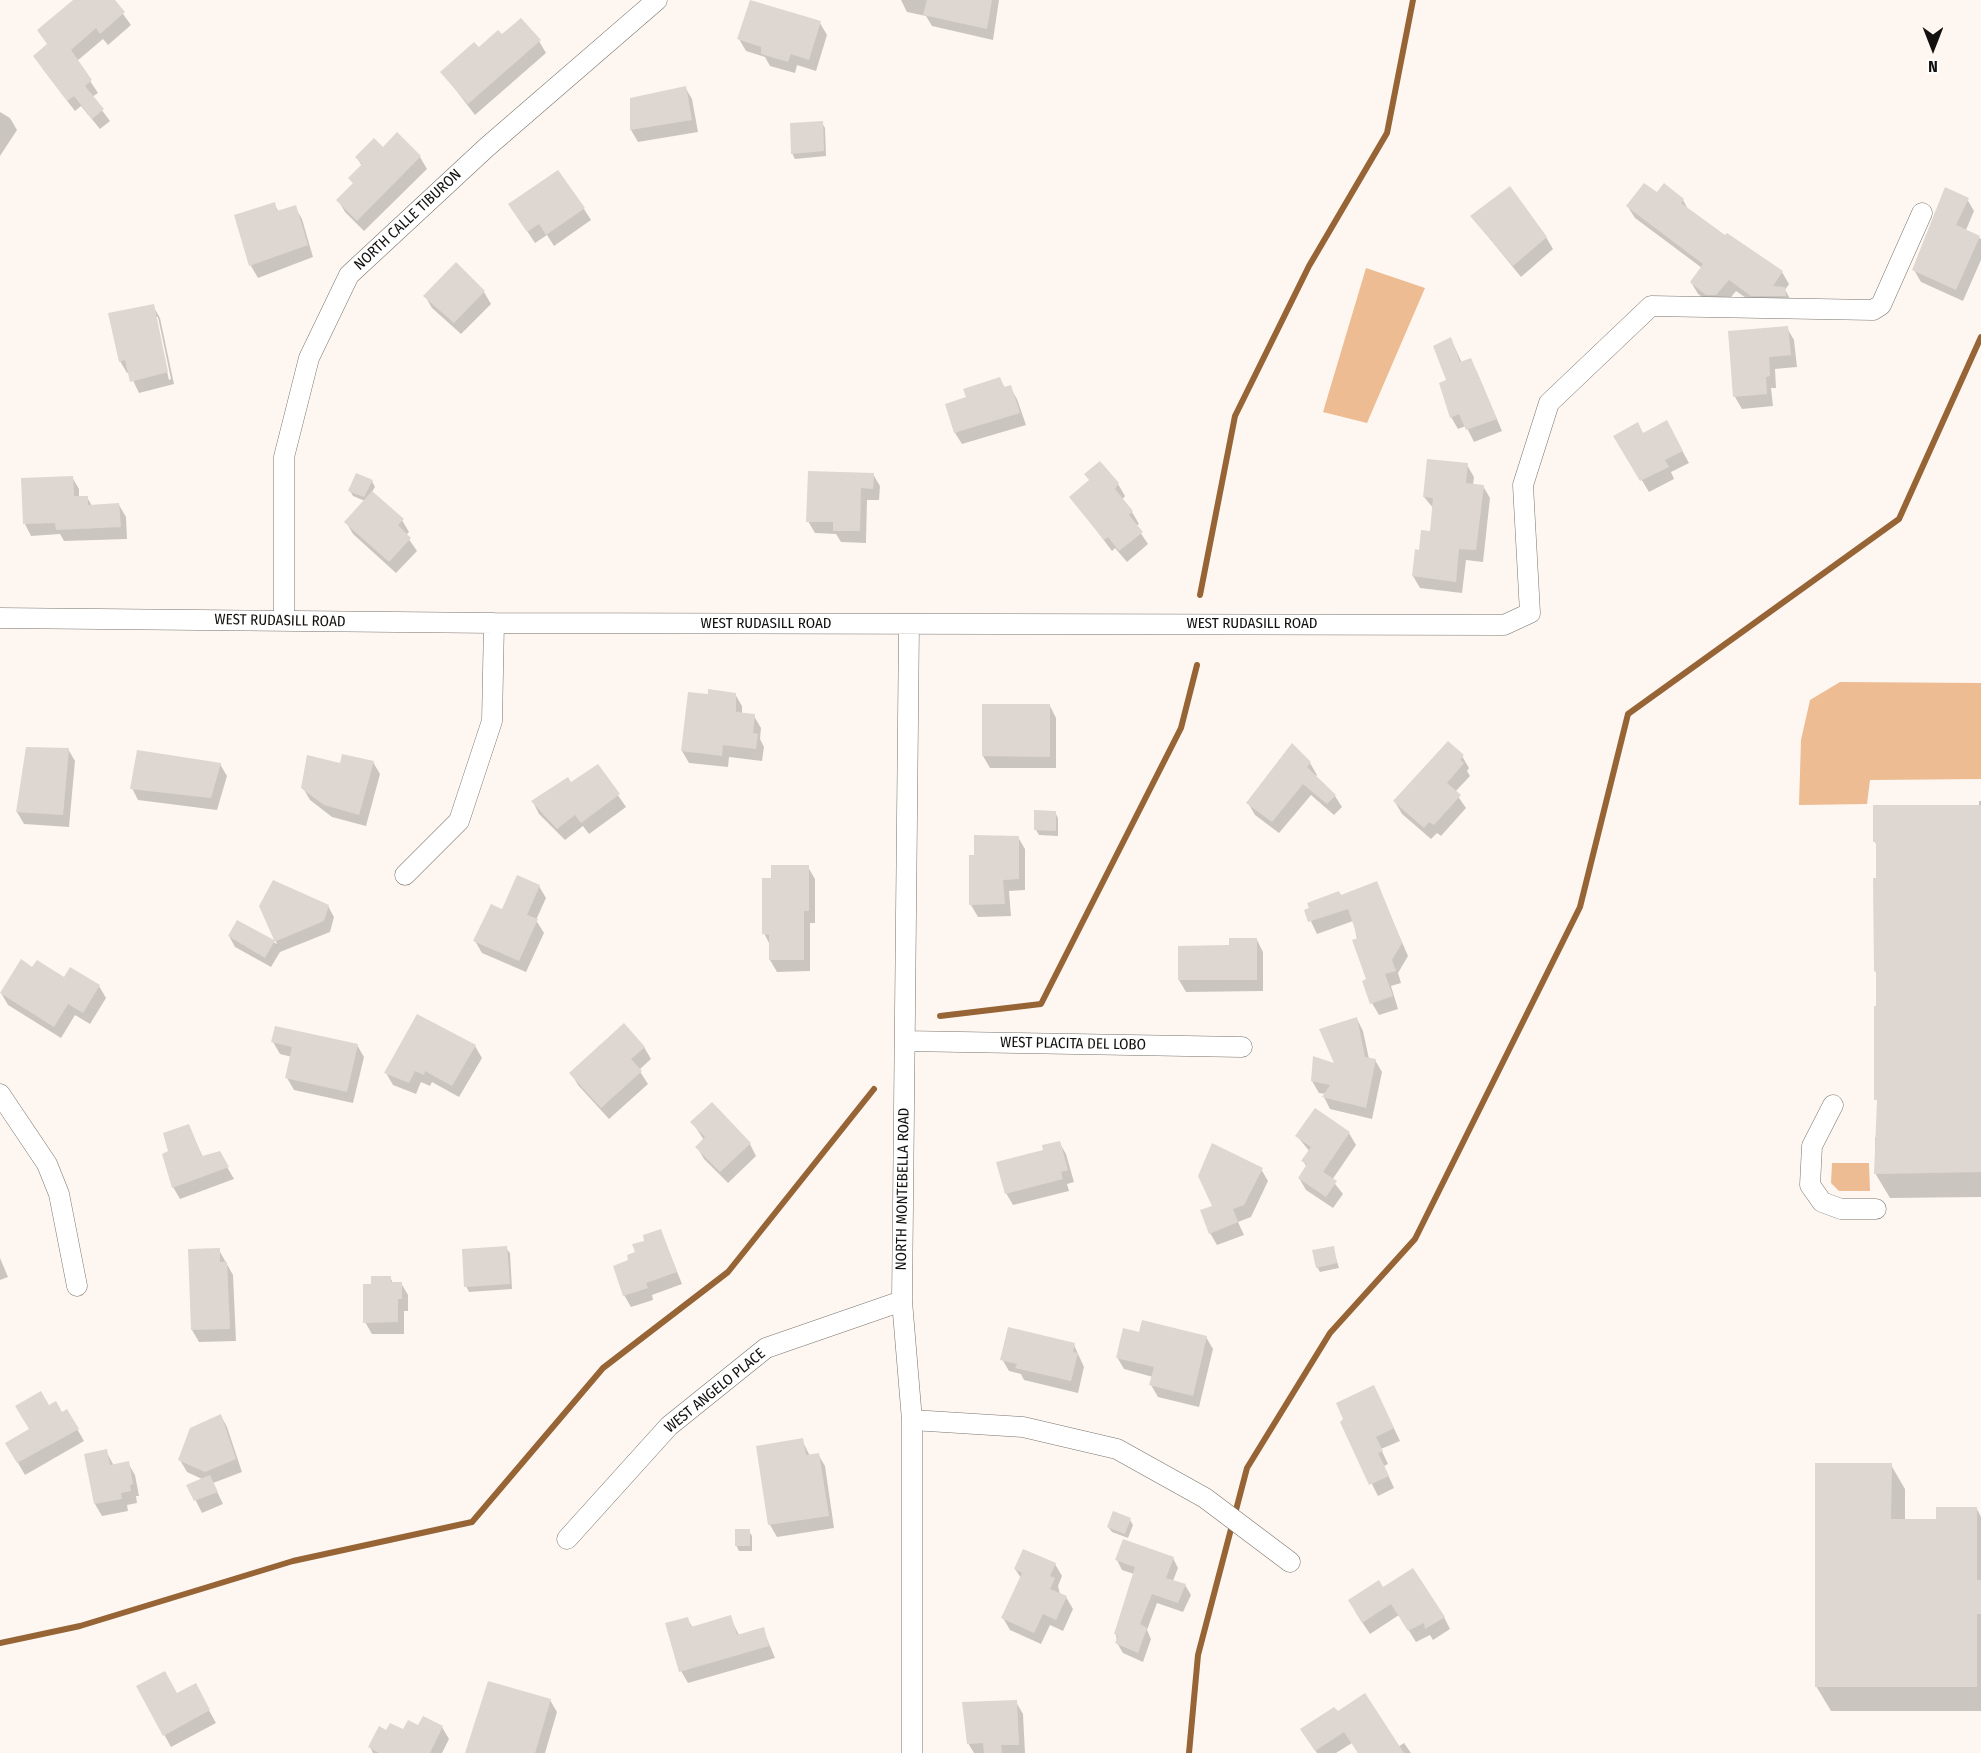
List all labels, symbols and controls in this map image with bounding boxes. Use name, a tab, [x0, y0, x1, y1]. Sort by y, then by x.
north arrow	[1903, 18, 1963, 78]
text: N	[1928, 57, 1938, 76]
street label: NORTH CALLE TIBURON	[351, 166, 465, 274]
street label: WEST RUDASILL ROAD	[214, 611, 346, 631]
street label: WEST RUDASILL ROAD	[700, 615, 832, 633]
street label: WEST RUDASILL ROAD	[1186, 615, 1318, 633]
street label: WEST PLACITA DEL LOBO	[1000, 1034, 1146, 1054]
street label: NORTH MONTEBELLA ROAD	[893, 1107, 913, 1271]
street label: WEST ANGELO PLACE	[661, 1345, 769, 1437]

